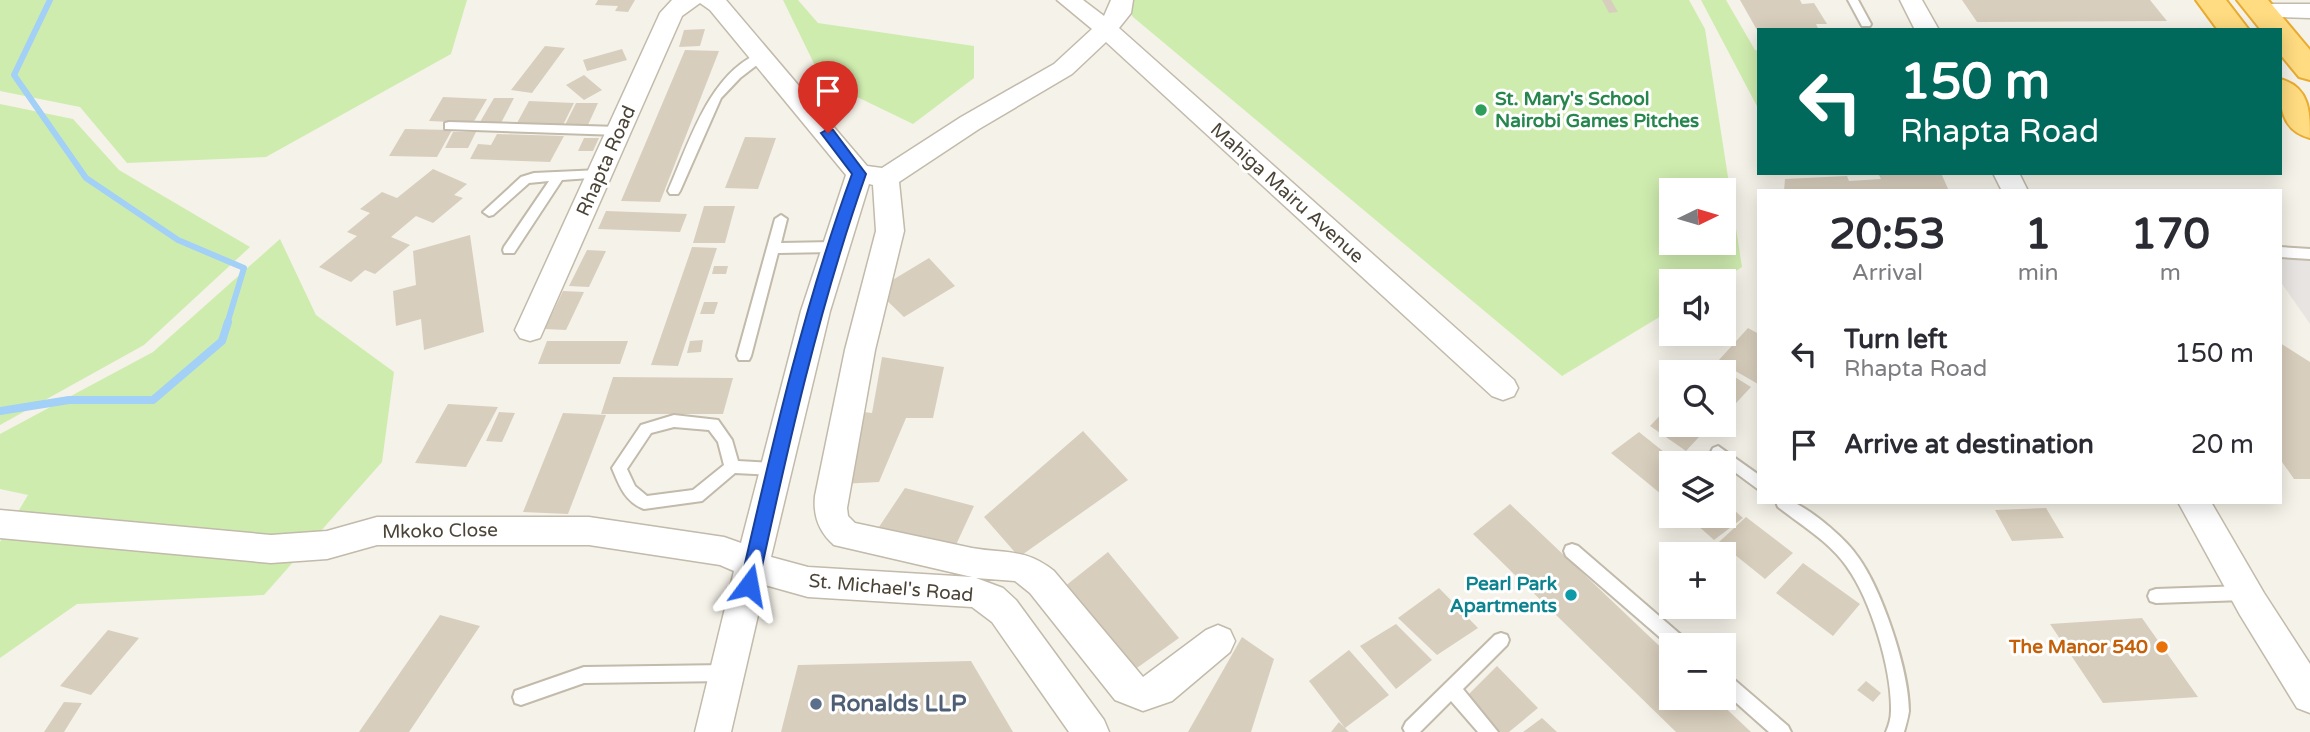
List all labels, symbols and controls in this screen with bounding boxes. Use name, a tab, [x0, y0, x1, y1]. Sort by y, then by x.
text: 150 m	[1900, 53, 2050, 112]
icon: left	[1785, 56, 1876, 147]
pin	[798, 61, 858, 133]
icon: arrive	[809, 72, 847, 110]
place label: St. Mary's School Nairobi Games Pitches	[1495, 88, 1699, 132]
street label: Rhapta Road	[572, 102, 640, 220]
marker: St. Mary's School Nairobi Games Pitches	[1473, 102, 1489, 118]
text: Rhapta Road	[1900, 113, 2099, 151]
street label: Mahiga Mairu Avenue	[1206, 118, 1368, 268]
north arrow	[1659, 178, 1736, 256]
map controls	[1659, 178, 1736, 710]
text: 20:53	[1829, 209, 1946, 260]
text: 1	[2025, 209, 2051, 260]
text: 170	[2131, 209, 2210, 260]
text: Arrival	[1852, 259, 1923, 287]
text: min	[2018, 259, 2059, 287]
text: m	[2160, 259, 2181, 287]
button: sound	[1659, 269, 1736, 346]
text: Turn left	[1844, 324, 1947, 355]
icon: left	[1785, 335, 1823, 373]
text: 150 m	[2174, 338, 2254, 369]
text: Rhapta Road	[1844, 355, 1987, 383]
button: search	[1659, 360, 1736, 437]
icon: arrive	[1785, 426, 1823, 464]
text: Arrive at destination	[1844, 429, 2094, 460]
text: 20 m	[2191, 429, 2254, 460]
button: layers	[1659, 451, 1736, 528]
street label: Mkoko Close	[382, 519, 498, 543]
button: +	[1659, 542, 1736, 619]
position arrow	[712, 548, 786, 622]
street label: St. Michael's Road	[808, 570, 974, 606]
place label: Pearl Park Apartments	[1450, 573, 1558, 618]
marker: Pearl Park Apartments	[1563, 587, 1579, 603]
button: −	[1659, 633, 1736, 710]
place label: The Manor 540	[2008, 636, 2148, 658]
marker: The Manor 540	[2154, 639, 2170, 655]
place label: Ronalds LLP	[830, 690, 967, 718]
marker: Ronalds LLP	[808, 696, 824, 712]

